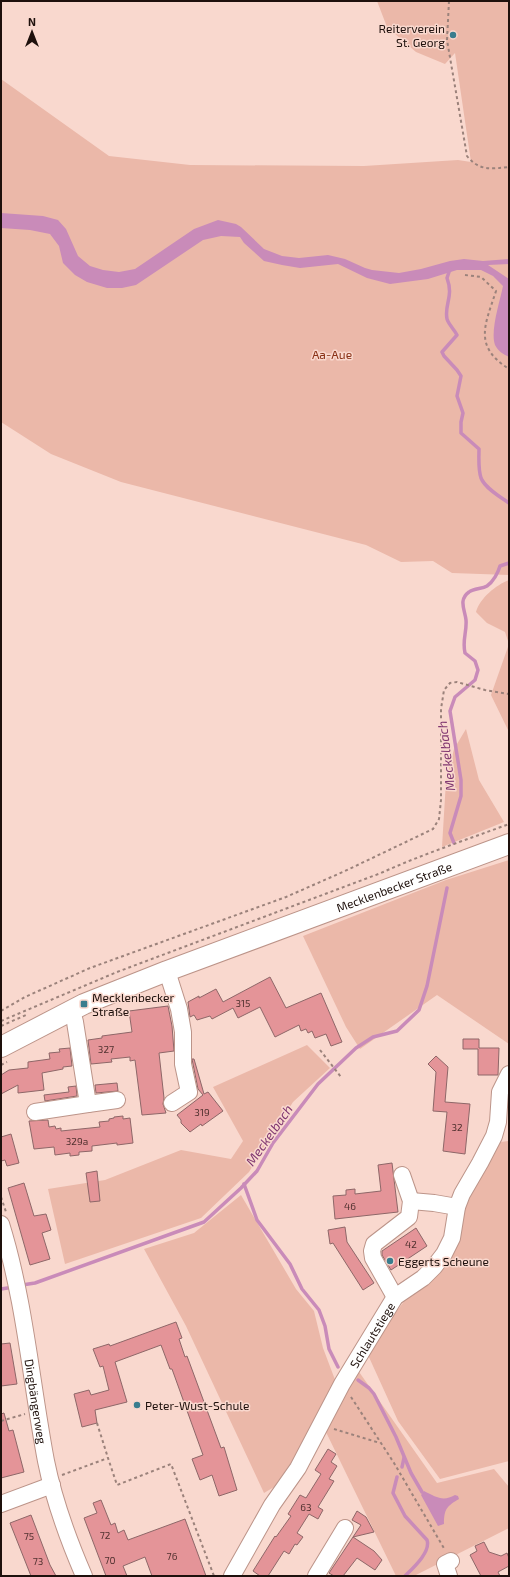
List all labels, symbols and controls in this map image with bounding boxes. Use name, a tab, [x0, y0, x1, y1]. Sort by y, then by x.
north arrow	[12, 12, 52, 52]
text: N	[28, 15, 36, 28]
place label: Reiterverein St. Georg	[379, 21, 445, 49]
marker: Reiterverein St. Georg	[448, 30, 458, 40]
park label: Aa-Aue	[312, 347, 352, 361]
water label: Meckelbach	[434, 720, 458, 792]
street label: Mecklenbecker Straße	[334, 859, 454, 914]
place label: Mecklenbecker Straße	[92, 990, 174, 1018]
house number: 315	[236, 997, 250, 1009]
marker: Mecklenbecker Straße	[79, 999, 89, 1009]
house number: 327	[98, 1043, 114, 1055]
water label: Meckelbach	[242, 1101, 296, 1169]
house number: 319	[194, 1106, 210, 1118]
house number: 32	[451, 1121, 463, 1133]
house number: 329a	[66, 1135, 88, 1147]
house number: 46	[344, 1200, 356, 1212]
house number: 42	[405, 1238, 417, 1250]
place label: Eggerts Scheune	[398, 1254, 489, 1268]
marker: Eggerts Scheune	[385, 1256, 395, 1266]
street label: Schlautstiege	[347, 1300, 397, 1370]
street label: Dingbängerweg	[23, 1358, 50, 1445]
place label: Peter-Wust-Schule	[145, 1398, 249, 1412]
marker: Peter-Wust-Schule	[132, 1400, 142, 1410]
house number: 63	[300, 1501, 312, 1513]
house number: 72	[100, 1529, 111, 1541]
house number: 75	[24, 1530, 34, 1542]
house number: 76	[167, 1550, 178, 1562]
house number: 70	[104, 1554, 116, 1566]
house number: 73	[33, 1555, 43, 1567]

